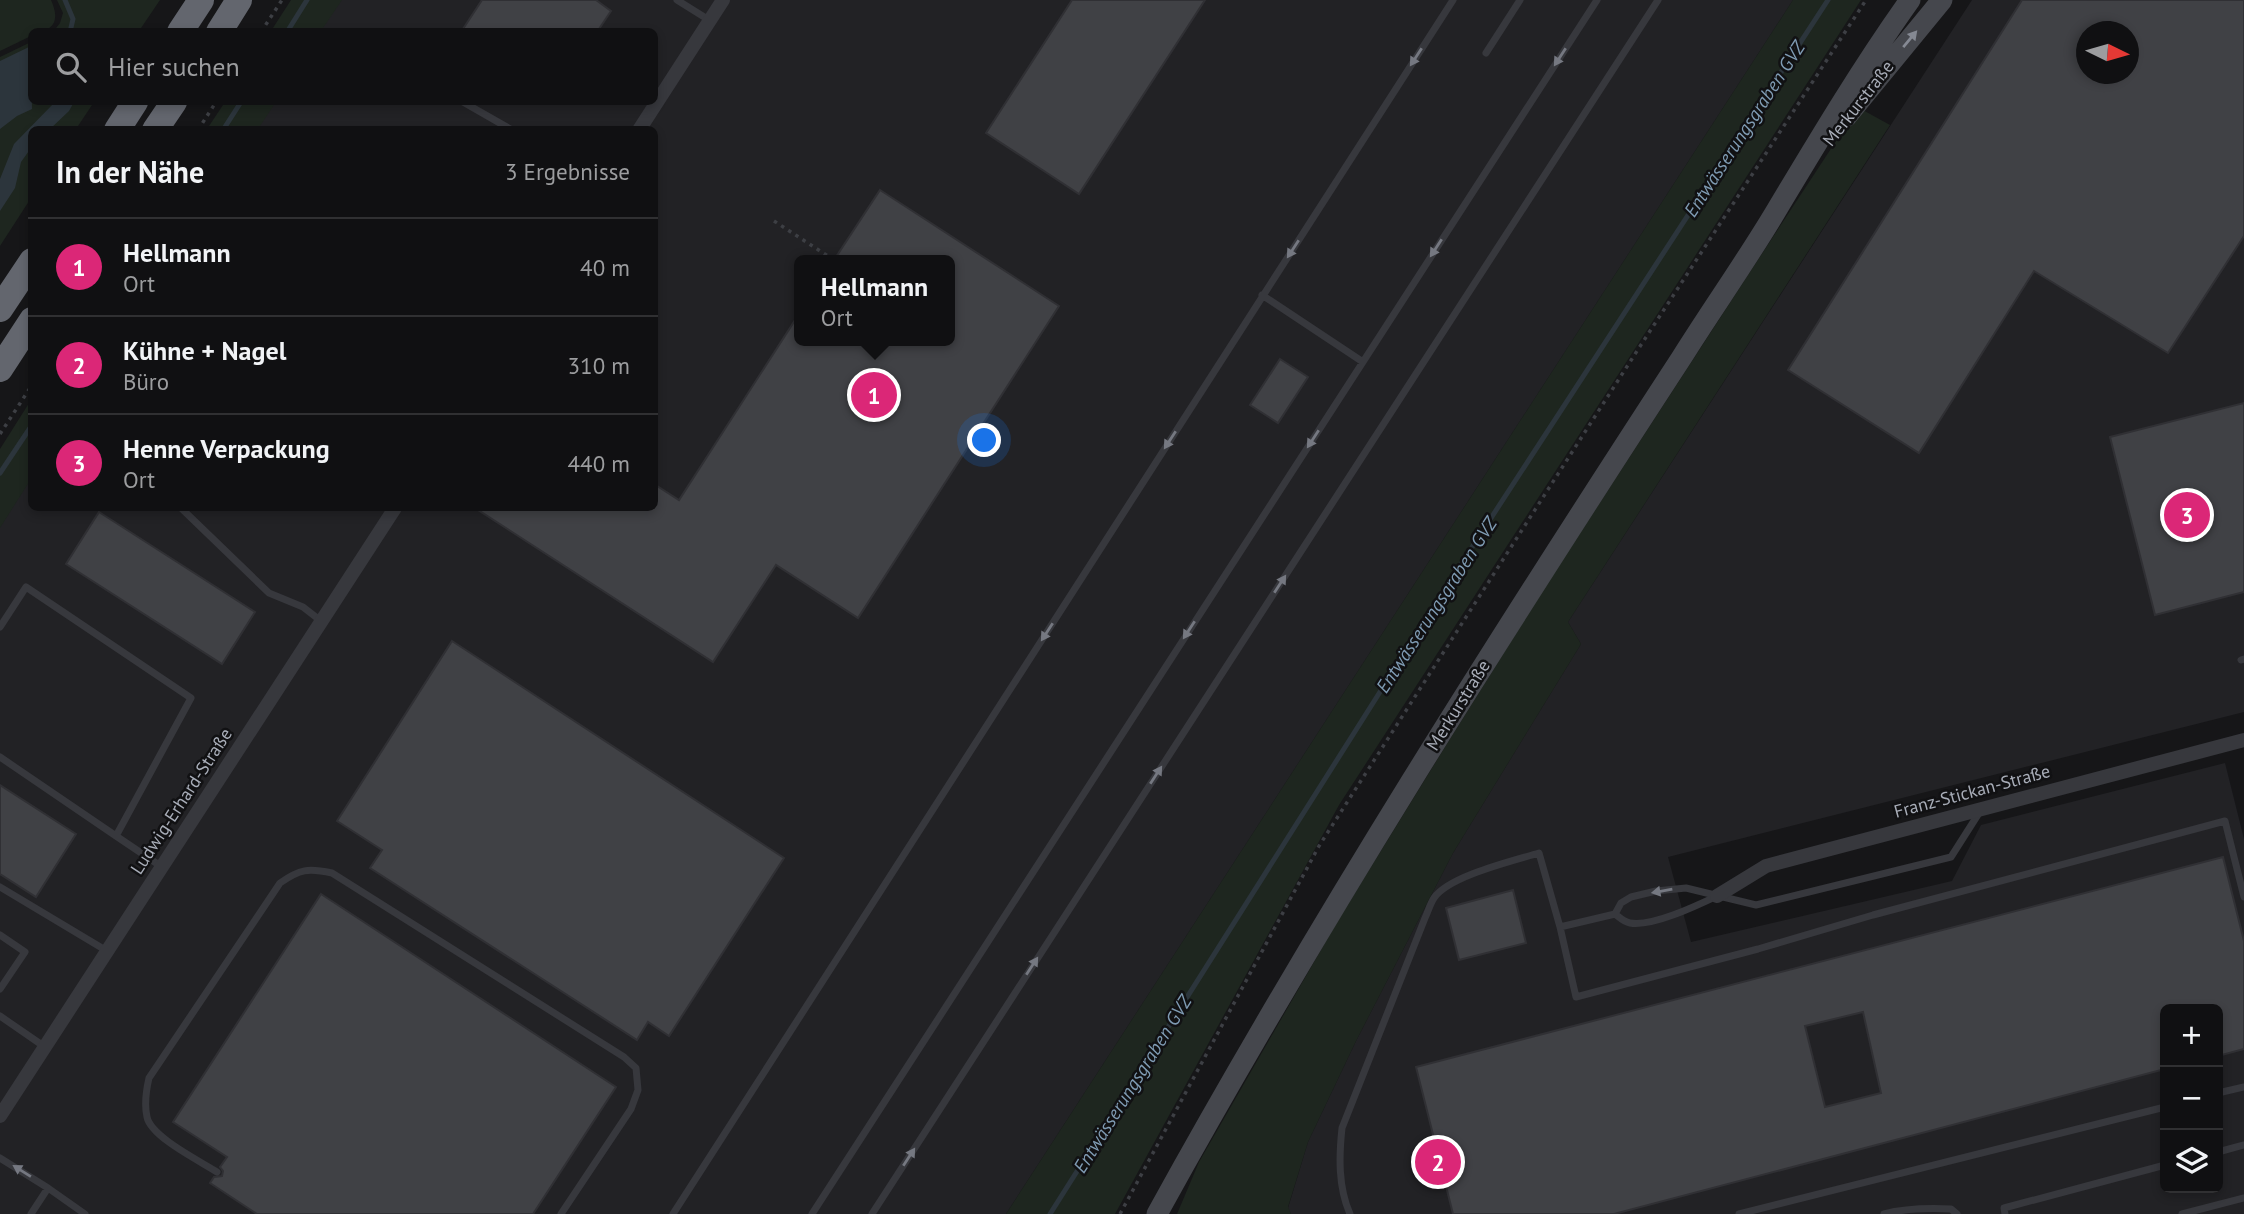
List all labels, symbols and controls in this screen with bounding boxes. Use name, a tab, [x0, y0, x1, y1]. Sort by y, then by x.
north arrow	[2076, 21, 2139, 84]
search box	[28, 28, 658, 105]
one-way arrow	[1902, 30, 1917, 47]
water label: Entwässerungsgraben GVZ	[1678, 35, 1811, 221]
icon: search	[52, 48, 90, 86]
one-way arrow	[1409, 48, 1422, 67]
one-way arrow	[1554, 48, 1567, 67]
text: Hier suchen	[108, 50, 240, 83]
street label: Merkurstraße	[1817, 56, 1899, 150]
text: In der Nähe	[56, 152, 204, 191]
text: 3 Ergebnisse	[505, 157, 630, 186]
text: Hellmann	[123, 236, 231, 269]
one-way arrow	[1286, 239, 1299, 258]
one-way arrow	[1430, 239, 1443, 258]
text: 1	[72, 253, 86, 282]
text: 40 m	[580, 253, 630, 282]
popup	[794, 255, 955, 346]
text: Ort	[123, 269, 155, 298]
text: Hellmann	[821, 270, 928, 303]
text: Ort	[821, 303, 853, 332]
text: Kühne + Nagel	[123, 334, 286, 367]
text: 2	[72, 351, 86, 380]
text: 310 m	[568, 351, 630, 380]
text: Büro	[123, 367, 169, 396]
pin: 1	[851, 369, 897, 421]
your location	[967, 423, 1001, 457]
one-way arrow	[1163, 430, 1176, 450]
one-way arrow	[1306, 430, 1319, 449]
text: Henne Verpackung	[123, 432, 330, 465]
text: 3	[72, 449, 86, 478]
text: 440 m	[568, 449, 630, 478]
text: Ort	[123, 465, 155, 494]
pin: 3	[2164, 489, 2210, 541]
water label: Entwässerungsgraben GVZ	[1370, 511, 1503, 697]
one-way arrow	[1273, 574, 1286, 594]
one-way arrow	[1182, 620, 1195, 640]
one-way arrow	[1041, 622, 1054, 641]
street label: Merkurstraße	[1421, 655, 1495, 755]
street label: Ludwig-Erhard-Straße	[125, 724, 237, 878]
street label: Franz-Stickan-Straße	[1891, 759, 2053, 823]
one-way arrow	[1149, 766, 1163, 784]
one-way arrow	[1651, 886, 1673, 897]
one-way arrow	[1026, 956, 1039, 975]
water label: Entwässerungsgraben GVZ	[1068, 989, 1197, 1177]
map controls	[2160, 1004, 2223, 1193]
button: +	[2160, 1004, 2223, 1067]
button: −	[2160, 1067, 2223, 1130]
button: layers	[2160, 1130, 2223, 1193]
pin: 2	[1415, 1136, 1461, 1188]
one-way arrow	[902, 1147, 915, 1166]
one-way arrow	[13, 1165, 32, 1178]

